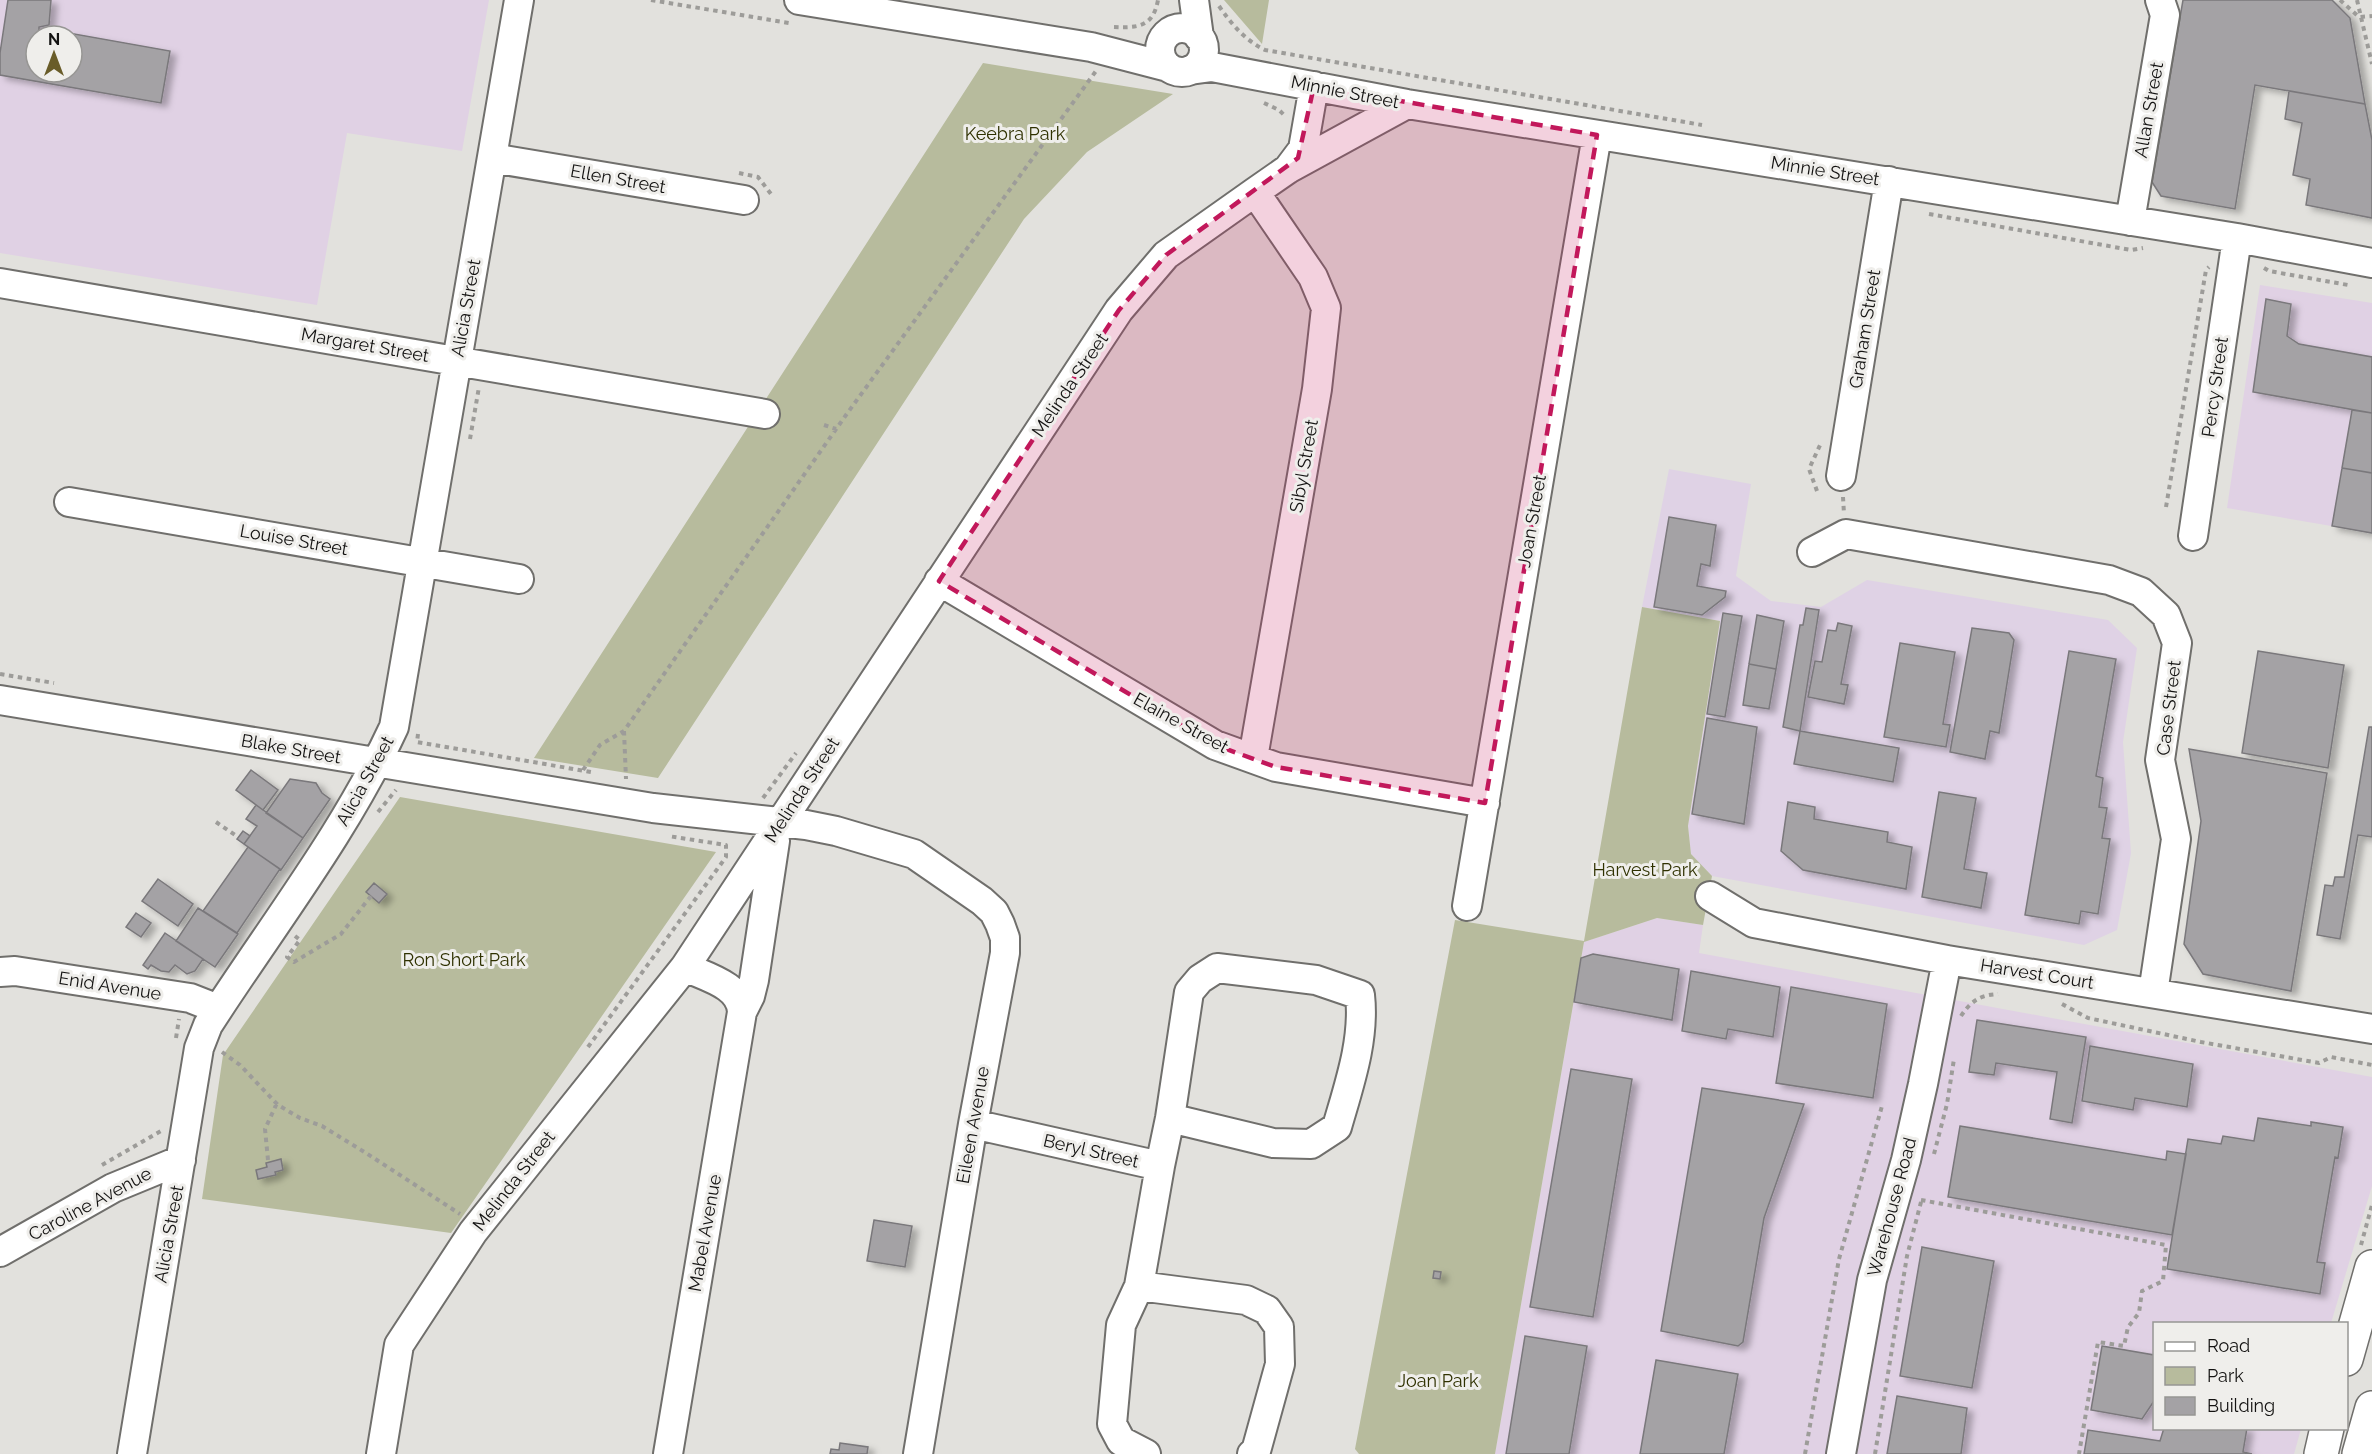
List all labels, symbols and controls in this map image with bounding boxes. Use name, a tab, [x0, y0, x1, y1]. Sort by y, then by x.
north arrow	[24, 24, 84, 84]
text: N	[48, 30, 60, 49]
street label: Allan Street	[2130, 60, 2167, 159]
street label: Minnie Street	[1289, 71, 1401, 112]
park label: Keebra Park	[965, 123, 1066, 144]
street label: Minnie Street	[1769, 152, 1881, 189]
street label: Ellen Street	[569, 160, 667, 197]
street label: Alicia Street	[447, 257, 484, 359]
street label: Graham Street	[1845, 268, 1884, 390]
street label: Margaret Street	[299, 323, 431, 366]
street label: Melinda Street	[1027, 329, 1112, 441]
street label: Percy Street	[2197, 335, 2232, 438]
street label: Sibyl Street	[1285, 418, 1322, 514]
street label: Joan Street	[1513, 473, 1550, 569]
street label: Louise Street	[238, 520, 350, 559]
street label: Case Street	[2152, 659, 2185, 757]
street label: Elaine Street	[1130, 688, 1232, 757]
street label: Blake Street	[240, 729, 343, 768]
street label: Alicia Street	[331, 732, 398, 829]
street label: Melinda Street	[760, 733, 843, 846]
park label: Harvest Park	[1592, 859, 1698, 880]
park label: Ron Short Park	[402, 949, 526, 970]
street label: Harvest Court	[1979, 954, 2095, 993]
street label: Enid Avenue	[57, 967, 163, 1004]
street label: Eileen Avenue	[952, 1064, 993, 1185]
street label: Melinda Street	[468, 1127, 559, 1235]
street label: Beryl Street	[1041, 1129, 1141, 1172]
street label: Warehouse Road	[1863, 1135, 1920, 1279]
street label: Caroline Avenue	[25, 1162, 155, 1245]
street label: Mabel Avenue	[684, 1172, 725, 1293]
street label: Alicia Street	[150, 1183, 187, 1285]
legend	[2153, 1322, 2348, 1430]
text: Road	[2207, 1335, 2250, 1356]
text: Park	[2207, 1365, 2244, 1386]
park label: Joan Park	[1398, 1370, 1479, 1391]
text: Building	[2207, 1395, 2275, 1416]

